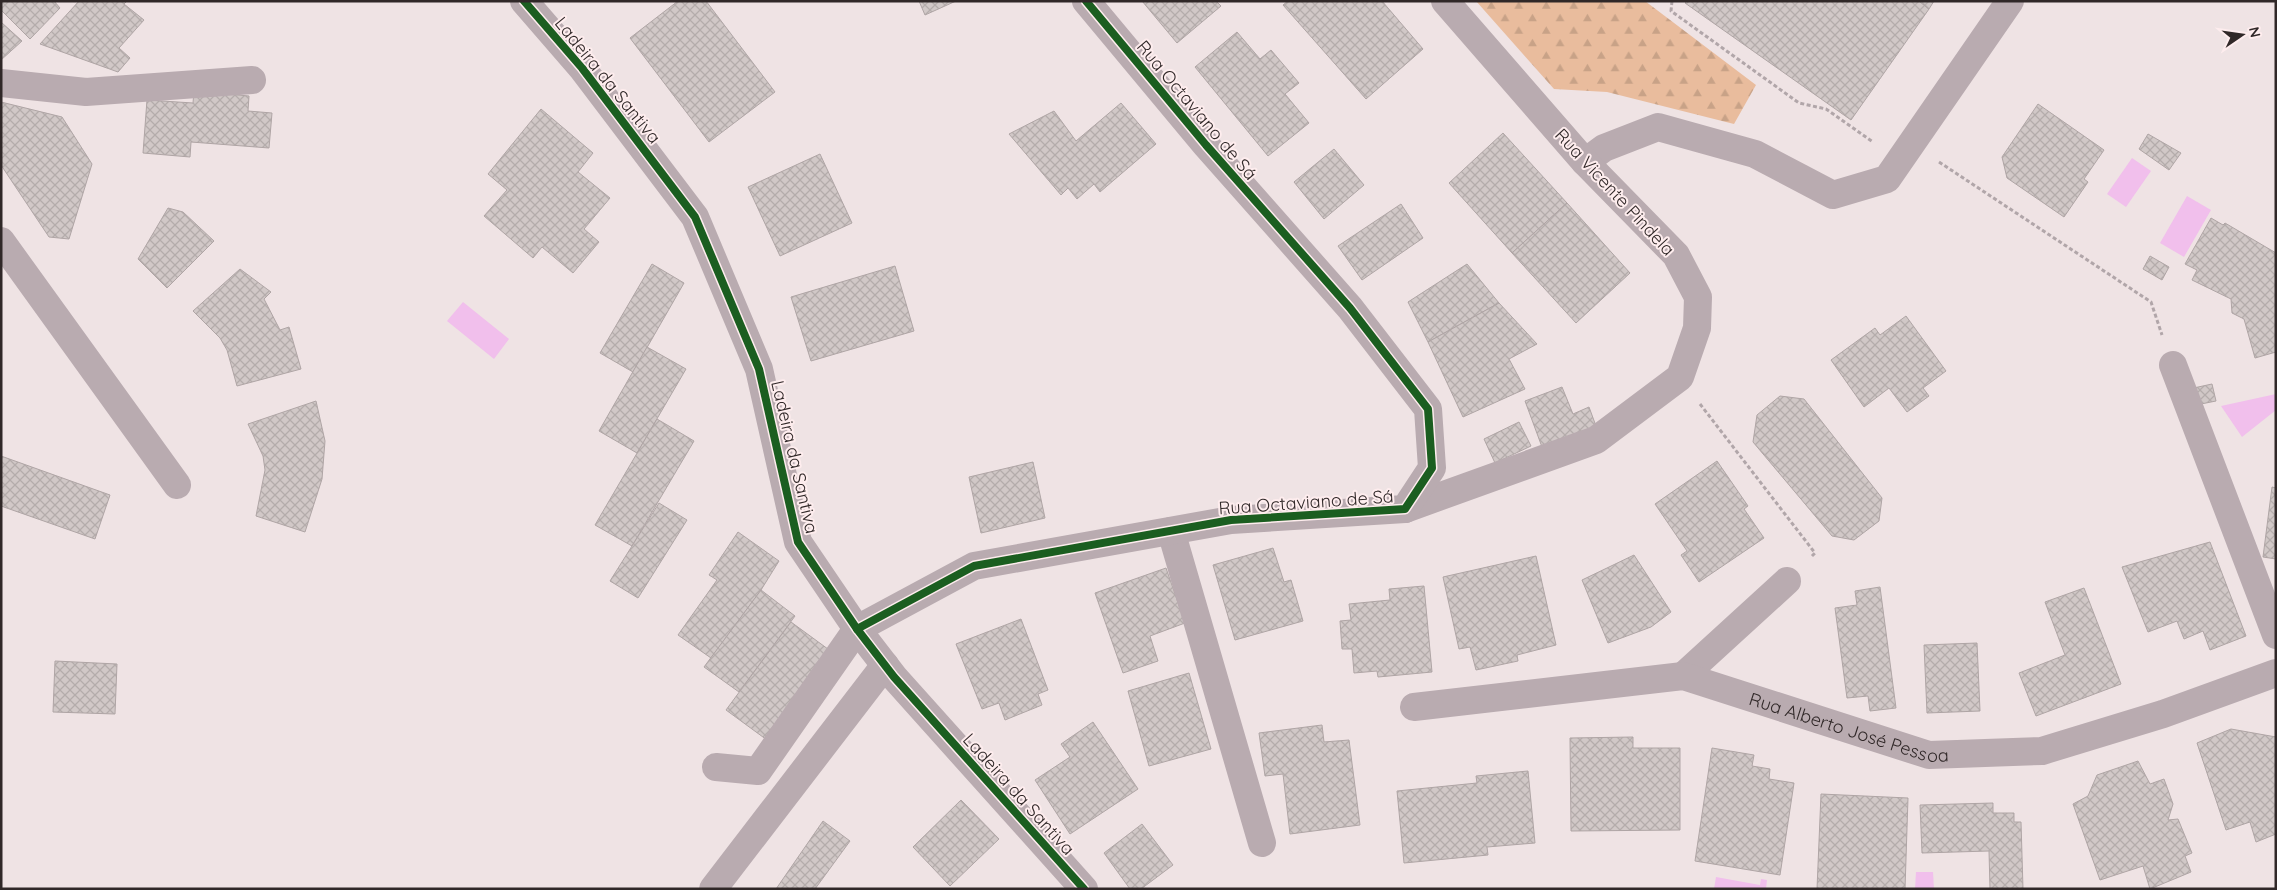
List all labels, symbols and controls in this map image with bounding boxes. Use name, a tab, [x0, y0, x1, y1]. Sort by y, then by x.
north arrow	[2217, 10, 2267, 60]
street label: Ladeira da Santiva	[550, 12, 666, 148]
text: N	[2245, 25, 2265, 39]
street label: Rua Octaviano de Sá	[1132, 35, 1262, 185]
street label: Rua Vicente Pindela	[1550, 124, 1680, 260]
street label: Ladeira da Santiva	[766, 378, 824, 536]
street label: Rua Octaviano de Sá	[1218, 484, 1394, 520]
street label: Rua Alberto José Pessoa	[1746, 687, 1949, 767]
street label: Ladeira da Santiva	[958, 728, 1080, 860]

